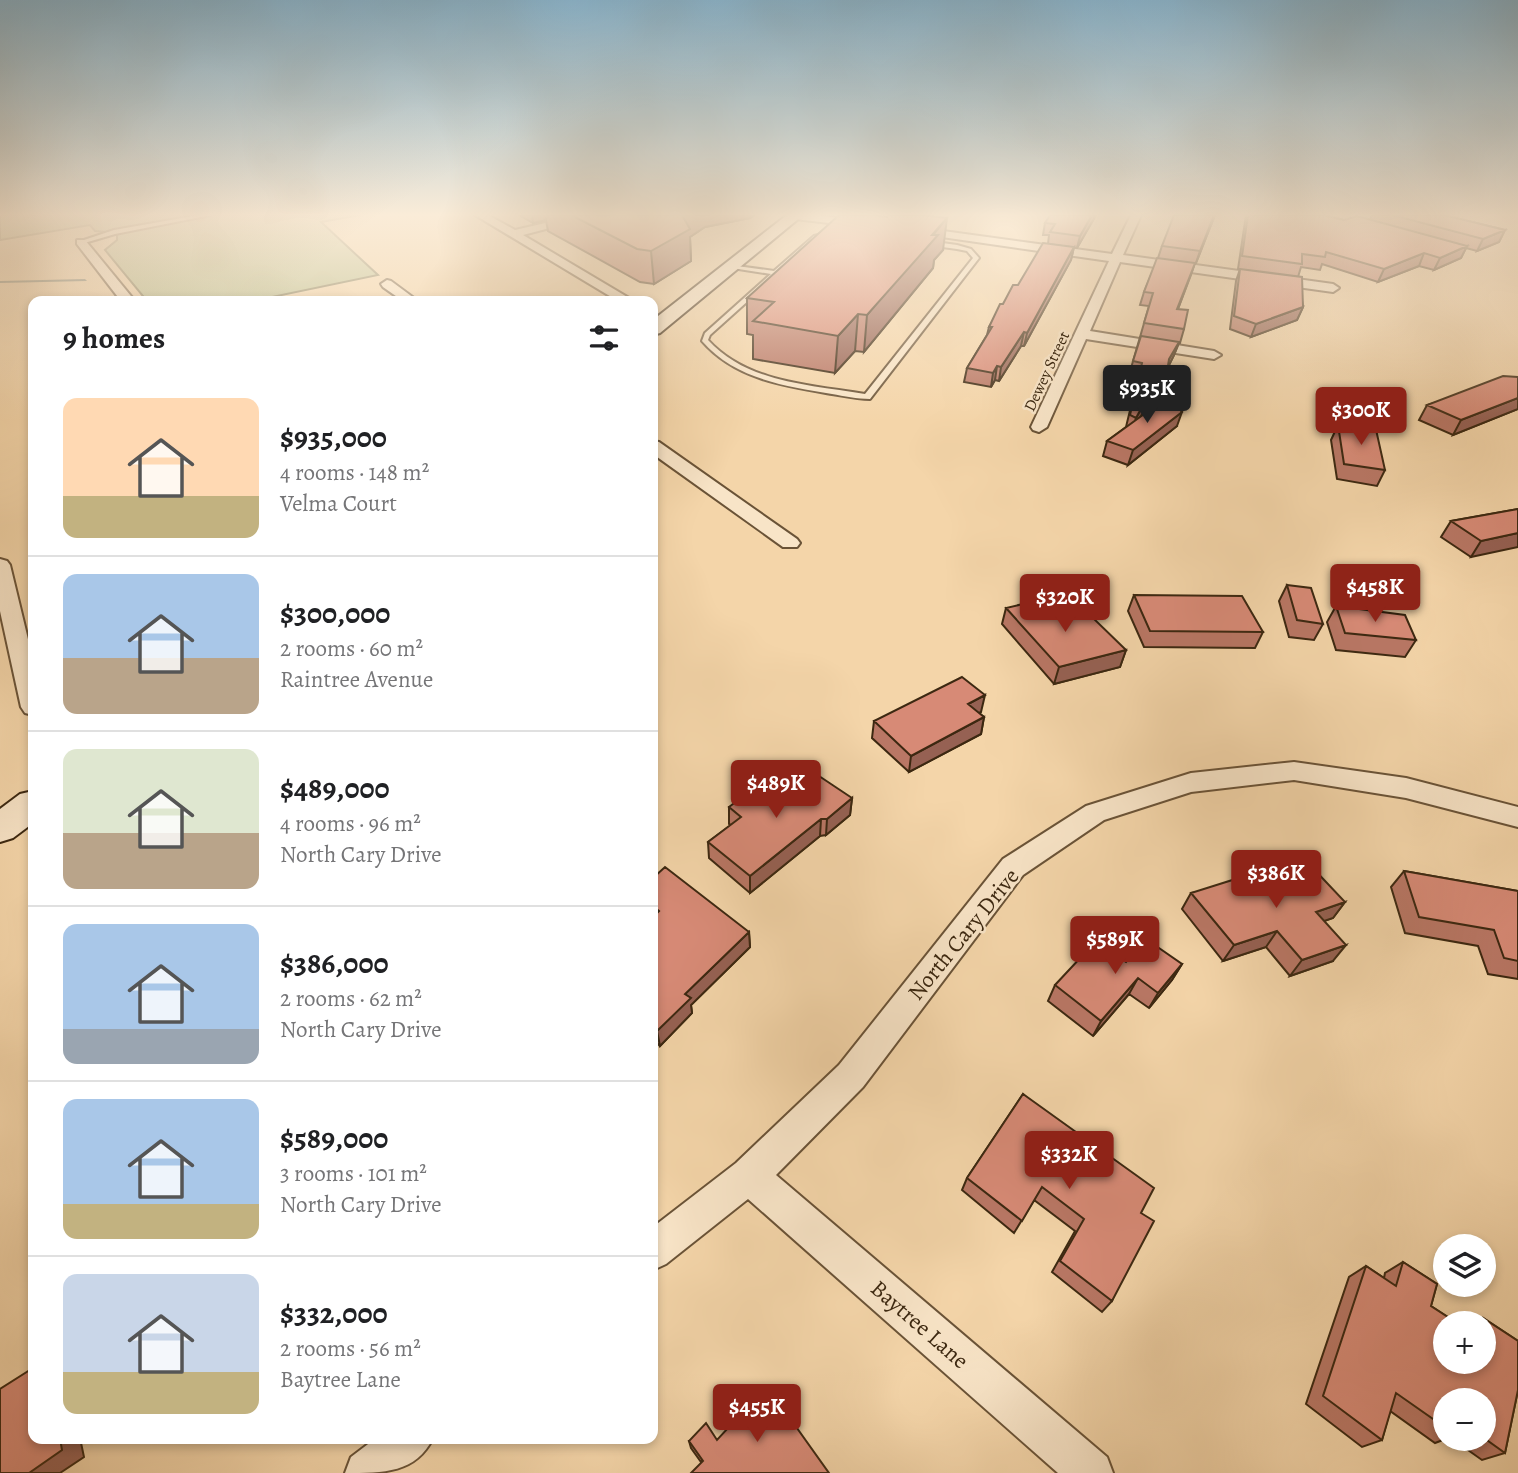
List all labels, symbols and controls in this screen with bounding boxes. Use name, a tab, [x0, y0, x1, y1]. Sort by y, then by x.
text: 9 homes	[63, 318, 165, 358]
icon: filters	[585, 319, 623, 357]
street label: Dewey Street	[1019, 328, 1075, 415]
pin: $935K	[1098, 366, 1196, 425]
text: $935K	[1119, 372, 1175, 403]
pin: $300K	[1312, 388, 1410, 447]
text: $300K	[1332, 394, 1390, 425]
text: $935,000	[280, 417, 387, 457]
icon: home	[119, 426, 203, 510]
text: 4 rooms · 148 m²	[280, 457, 429, 488]
text: Velma Court	[280, 488, 397, 519]
pin: $458K	[1326, 564, 1424, 624]
text: $458K	[1346, 571, 1404, 602]
pin: $320K	[1016, 574, 1114, 634]
text: $320K	[1036, 581, 1094, 612]
text: $300,000	[280, 593, 390, 633]
icon: home	[119, 602, 203, 686]
text: 2 rooms · 60 m²	[280, 633, 423, 664]
text: Raintree Avenue	[280, 664, 433, 695]
pin: $489K	[727, 760, 825, 820]
text: $489K	[747, 767, 805, 798]
text: $489,000	[280, 768, 390, 808]
icon: home	[119, 777, 203, 861]
text: 4 rooms · 96 m²	[280, 808, 421, 839]
text: North Cary Drive	[280, 839, 441, 870]
pin: $386K	[1227, 850, 1325, 910]
text: $386K	[1247, 857, 1305, 888]
street label: North Cary Drive	[901, 862, 1026, 1007]
pin: $589K	[1066, 916, 1164, 976]
text: $589K	[1086, 923, 1144, 954]
text: $386,000	[280, 943, 389, 983]
icon: home	[119, 952, 203, 1036]
text: 2 rooms · 62 m²	[280, 983, 422, 1014]
text: North Cary Drive	[280, 1014, 441, 1045]
text: $589,000	[280, 1118, 388, 1158]
icon: home	[119, 1127, 203, 1211]
pin: $332K	[1020, 1132, 1118, 1191]
text: $332K	[1041, 1138, 1097, 1169]
text: 3 rooms · 101 m²	[280, 1158, 427, 1189]
text: North Cary Drive	[280, 1189, 441, 1220]
map controls	[1433, 1234, 1496, 1451]
button: layers	[1433, 1234, 1496, 1297]
street label: Baytree Lane	[864, 1273, 975, 1376]
text: $332,000	[280, 1293, 388, 1333]
icon: home	[119, 1302, 203, 1386]
button: +	[1433, 1311, 1496, 1374]
text: 2 rooms · 56 m²	[280, 1333, 421, 1364]
text: Baytree Lane	[280, 1364, 401, 1395]
pin: $455K	[708, 1384, 806, 1444]
button: −	[1433, 1388, 1496, 1451]
text: $455K	[729, 1391, 785, 1422]

